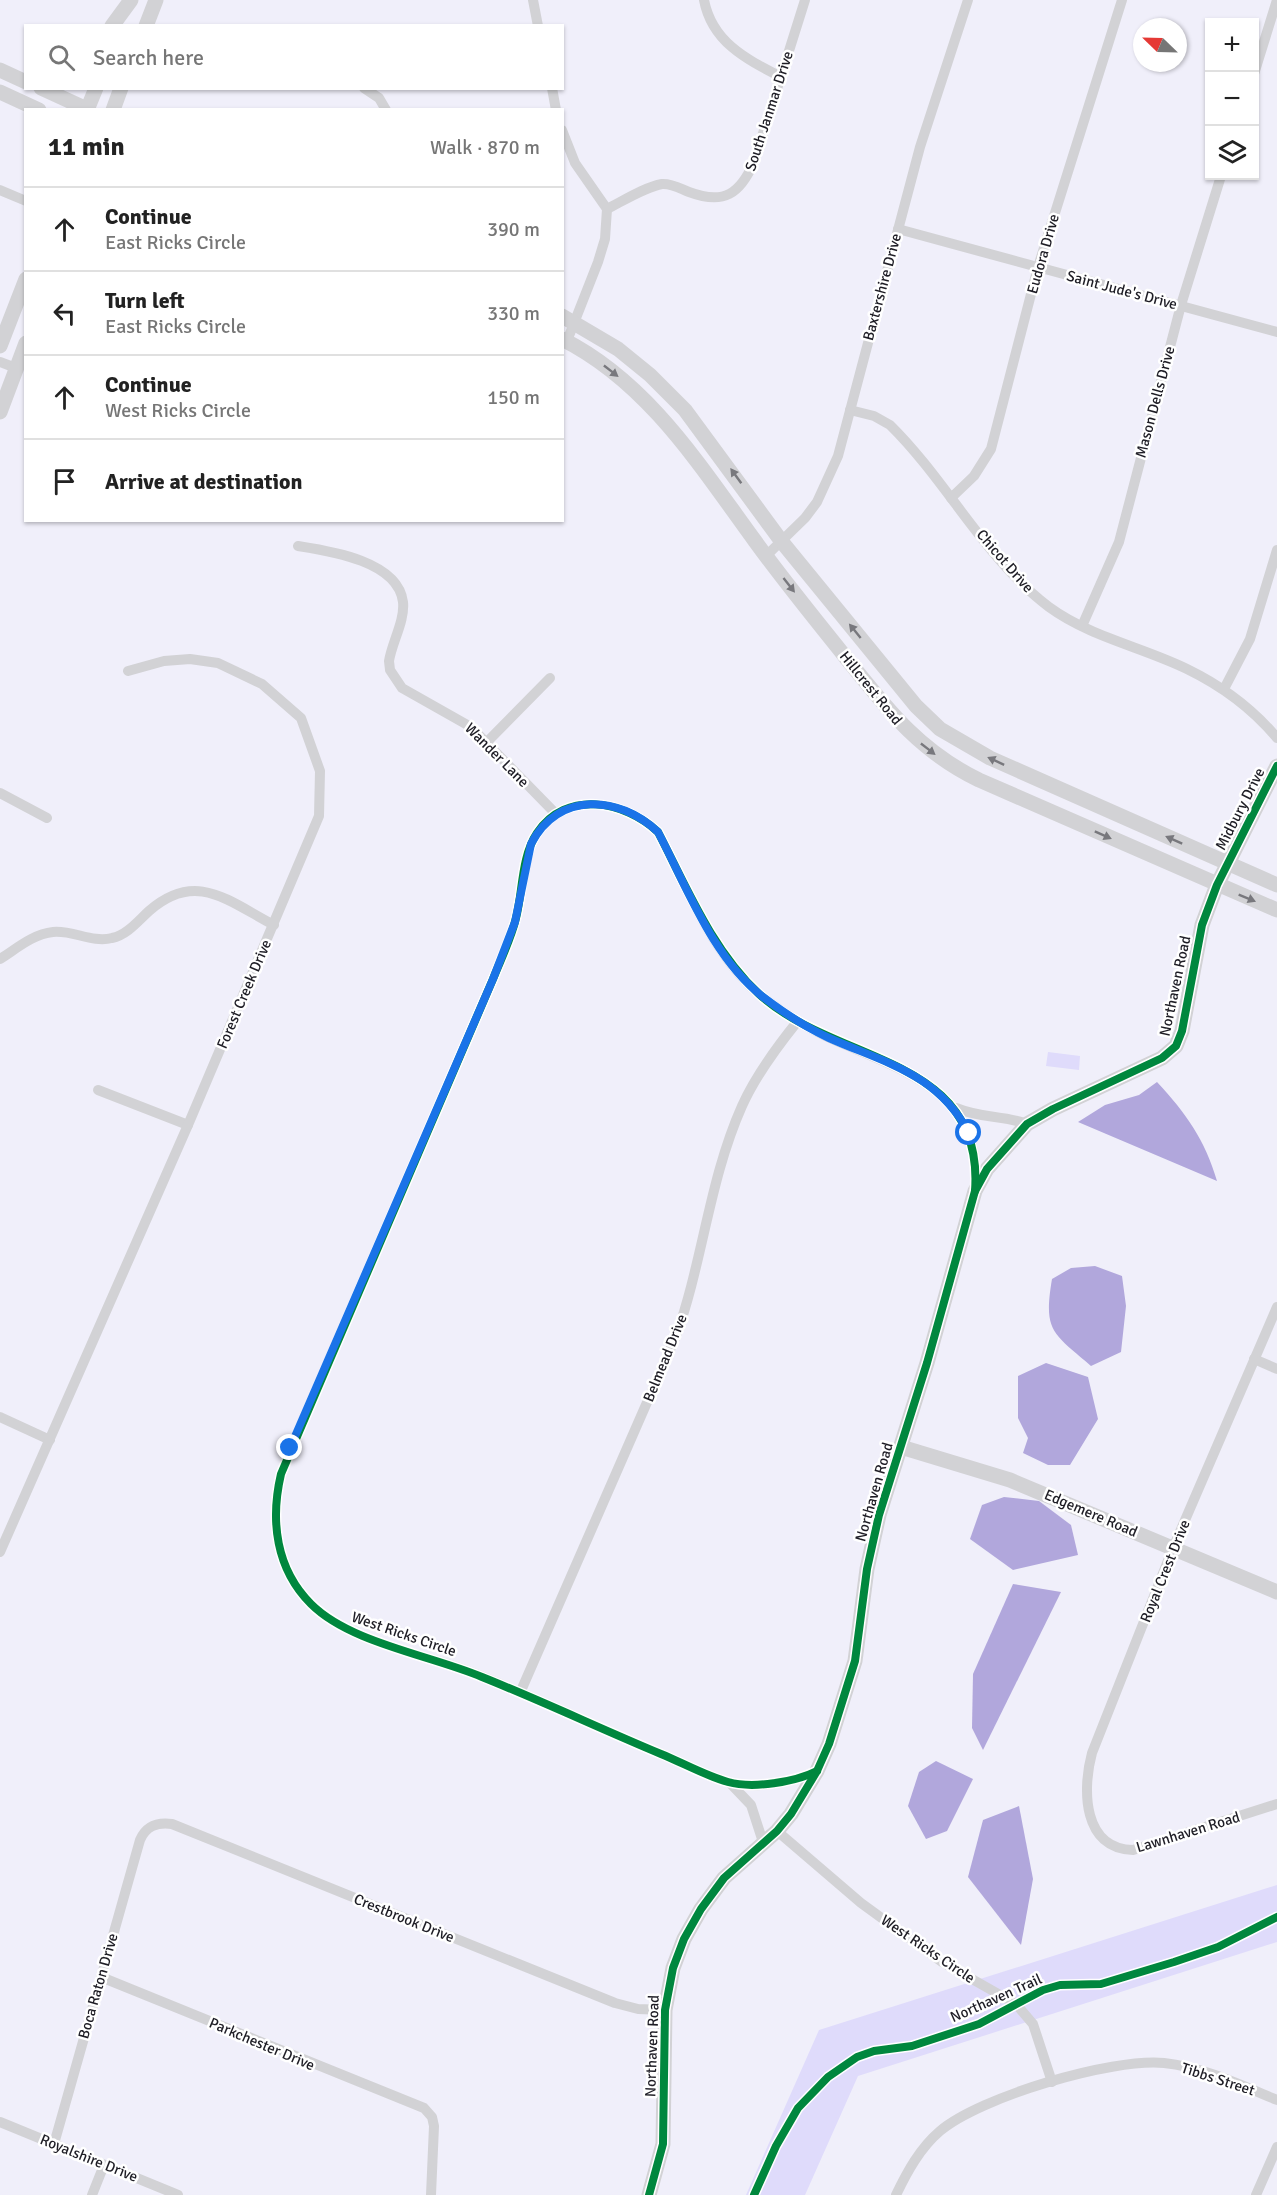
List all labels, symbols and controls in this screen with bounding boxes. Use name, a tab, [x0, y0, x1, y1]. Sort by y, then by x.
north arrow	[1133, 18, 1187, 72]
map controls	[1205, 18, 1259, 180]
button: +	[1205, 18, 1259, 72]
search box	[24, 24, 564, 90]
icon: search	[45, 41, 78, 74]
text: Search here	[93, 44, 204, 71]
street label: South Janmar Drive	[741, 49, 797, 173]
button: −	[1205, 72, 1259, 126]
button: layers	[1205, 126, 1259, 180]
text: 11 min	[48, 131, 125, 163]
text: Walk · 870 m	[430, 135, 540, 160]
text: Continue	[105, 203, 192, 230]
street label: Eudora Drive	[1023, 212, 1063, 296]
icon: ahead	[48, 213, 81, 246]
text: 390 m	[487, 217, 540, 242]
text: East Ricks Circle	[105, 230, 246, 255]
street label: Baxtershire Drive	[859, 231, 905, 343]
street label: Saint Jude's Drive	[1065, 267, 1179, 313]
text: Turn left	[105, 287, 185, 314]
icon: left	[48, 297, 81, 330]
text: 330 m	[487, 301, 540, 326]
text: East Ricks Circle	[105, 314, 246, 339]
street label: Mason Dells Drive	[1131, 344, 1179, 460]
one-way arrow	[604, 365, 619, 377]
text: Continue	[105, 371, 192, 398]
icon: ahead	[48, 381, 81, 414]
text: 150 m	[487, 385, 540, 410]
text: West Ricks Circle	[105, 398, 251, 423]
icon: arrive	[48, 465, 81, 498]
text: Arrive at destination	[105, 468, 302, 495]
one-way arrow	[730, 469, 742, 484]
street label: Chicot Drive	[973, 526, 1037, 596]
one-way arrow	[782, 577, 795, 593]
one-way arrow	[848, 623, 861, 639]
street label: Hillcrest Road	[836, 647, 906, 729]
street label: Wander Lane	[461, 719, 533, 791]
one-way arrow	[920, 743, 936, 756]
one-way arrow	[988, 756, 1005, 765]
street label: Midbury Drive	[1212, 765, 1268, 853]
one-way arrow	[1094, 831, 1111, 840]
one-way arrow	[1166, 835, 1183, 844]
one-way arrow	[1238, 894, 1256, 903]
street label: Northaven Road	[1156, 934, 1194, 1038]
street label: Forest Creek Drive	[213, 937, 275, 1051]
route start	[955, 1119, 981, 1145]
street label: Belmead Drive	[639, 1312, 691, 1404]
route end	[276, 1434, 302, 1460]
street label: Northaven Road	[851, 1440, 897, 1544]
street label: Edgemere Road	[1042, 1485, 1140, 1541]
street label: Royal Crest Drive	[1136, 1517, 1194, 1625]
street label: West Ricks Circle	[349, 1608, 459, 1660]
street label: Lawnhaven Road	[1134, 1808, 1242, 1856]
street label: Crestbrook Drive	[351, 1890, 457, 1946]
street label: West Ricks Circle	[878, 1911, 978, 1987]
street label: Boca Raton Drive	[74, 1931, 122, 2041]
street label: Northaven Trail	[947, 1970, 1045, 2026]
street label: Northaven Road	[641, 1995, 663, 2097]
street label: Parkchester Drive	[207, 2014, 317, 2074]
street label: Tibbs Street	[1179, 2059, 1257, 2099]
street label: Royalshire Drive	[38, 2130, 140, 2186]

